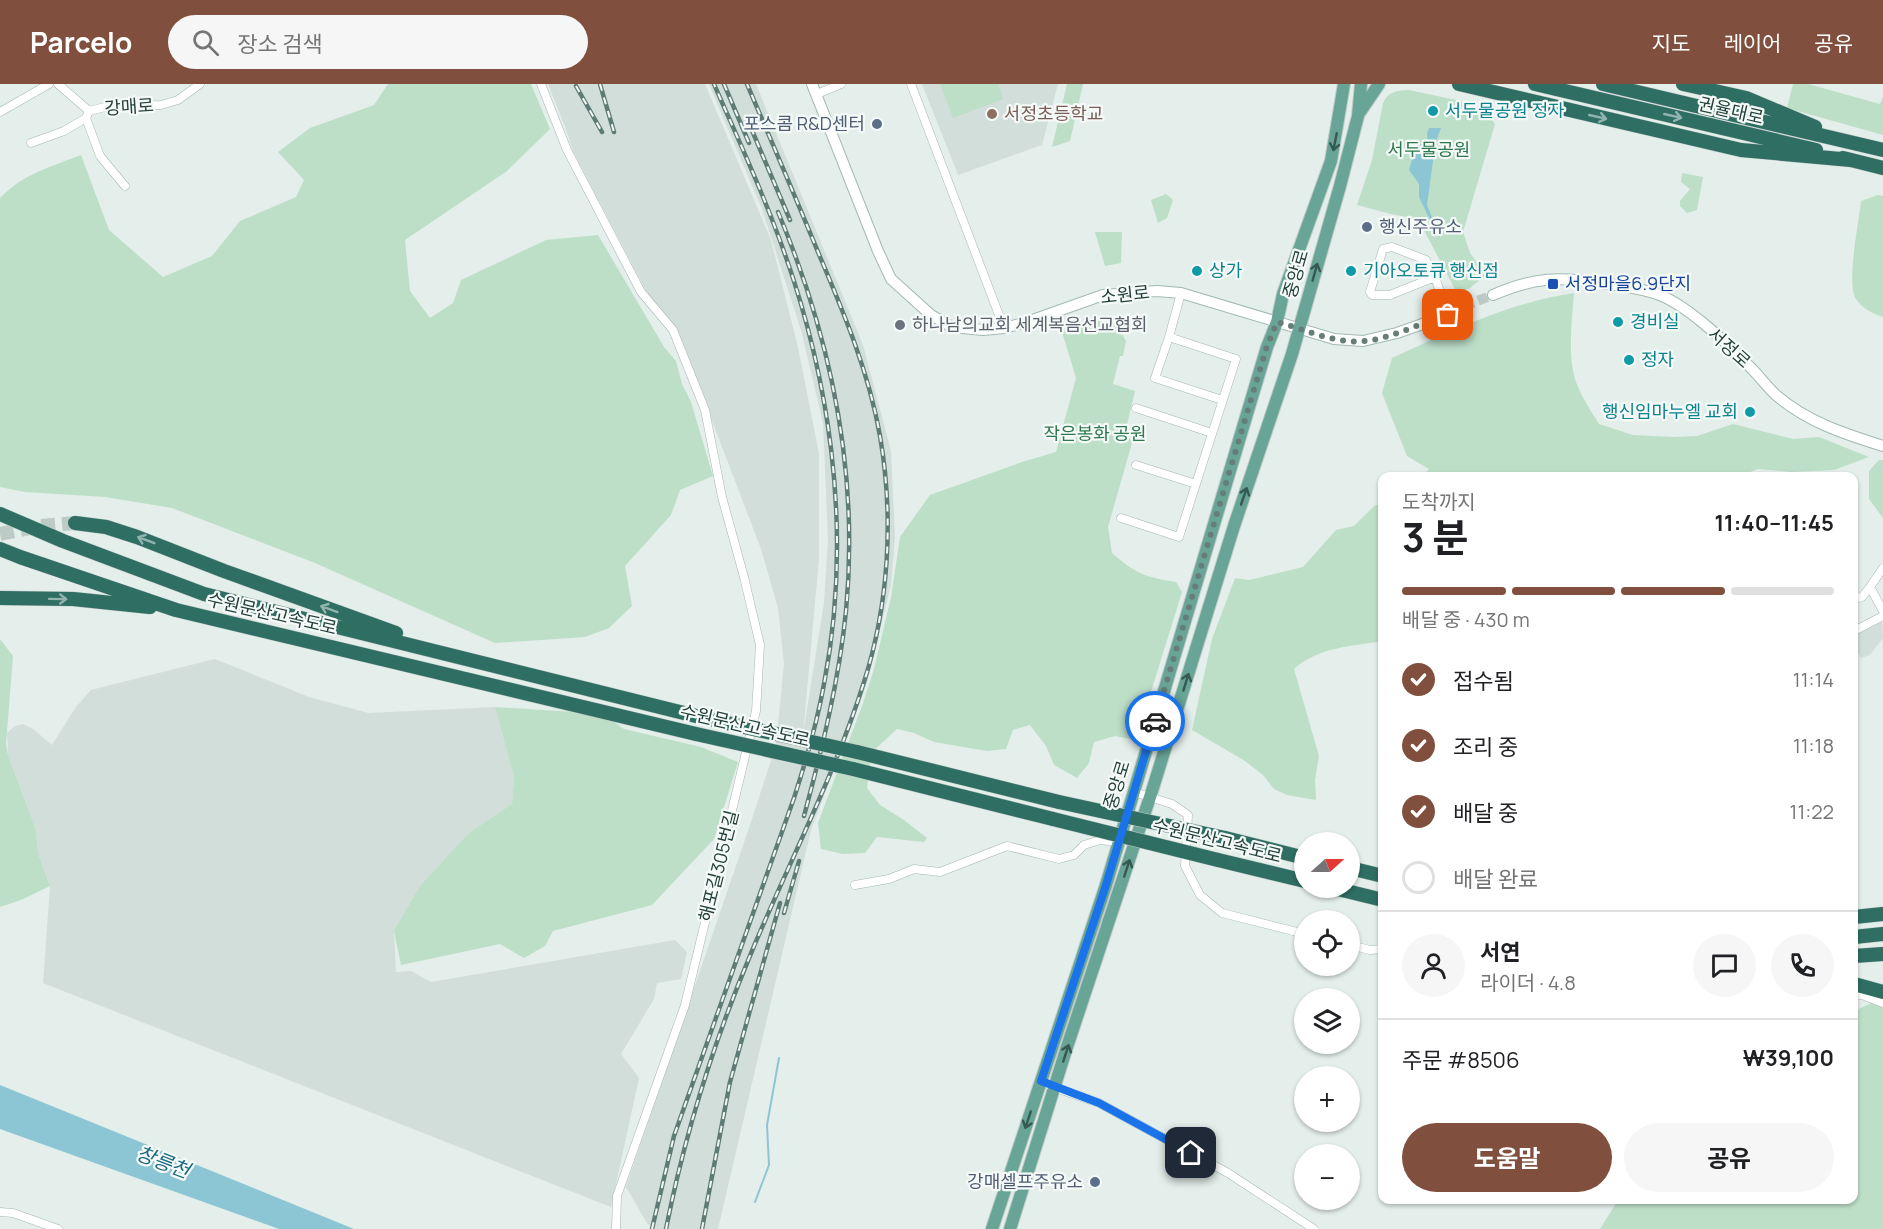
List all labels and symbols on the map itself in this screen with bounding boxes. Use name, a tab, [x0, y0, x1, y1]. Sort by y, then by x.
street label: 권율대로	[1696, 91, 1766, 129]
street label: 강매로	[103, 92, 155, 120]
place label: 서두물공원 정자	[1445, 98, 1565, 122]
place label: 서정초등학교	[1004, 101, 1103, 125]
marker: 서두물공원 정자	[1426, 104, 1440, 118]
marker: 서정초등학교	[985, 107, 999, 121]
place label: 포스콤 R&D센터	[743, 111, 865, 135]
one-way arrow	[1663, 111, 1683, 122]
one-way arrow	[1587, 112, 1607, 123]
marker: 포스콤 R&D센터	[870, 117, 884, 131]
one-way arrow	[1329, 131, 1340, 151]
park label: 서두물공원	[1388, 137, 1470, 161]
place label: 행신주유소	[1379, 214, 1462, 238]
marker: 행신주유소	[1360, 220, 1374, 234]
street label: 중앙로	[1277, 247, 1313, 301]
place label: 상가	[1209, 258, 1243, 282]
place label: 기아오토큐 행신점	[1363, 258, 1499, 282]
one-way arrow	[1310, 263, 1321, 282]
marker: 상가	[1190, 264, 1204, 278]
marker: 기아오토큐 행신점	[1344, 264, 1358, 278]
place label: 서정마을6.9단지	[1565, 271, 1691, 295]
marker: 서정마을6.9단지	[1546, 277, 1560, 291]
street label: 소원로	[1099, 279, 1151, 309]
pin	[1422, 289, 1473, 340]
place label: 경비실	[1630, 309, 1680, 333]
place label: 하나남의교회 세계복음선교협회	[912, 312, 1147, 336]
marker: 경비실	[1611, 315, 1625, 329]
marker: 하나남의교회 세계복음선교협회	[893, 318, 907, 332]
street label: 서정로	[1703, 322, 1756, 373]
place label: 정자	[1641, 347, 1675, 371]
marker: 정자	[1622, 353, 1636, 367]
place label: 행신임마누엘 교회	[1602, 399, 1738, 423]
marker: 행신임마누엘 교회	[1743, 405, 1757, 419]
park label: 작은봉화 공원	[1044, 421, 1146, 445]
one-way arrow	[1240, 487, 1251, 506]
one-way arrow	[138, 534, 156, 545]
street label: 수원문산고속도로	[205, 586, 339, 640]
one-way arrow	[48, 593, 68, 605]
one-way arrow	[320, 602, 339, 613]
one-way arrow	[1181, 673, 1192, 692]
courier	[1125, 691, 1185, 751]
street label: 수원문산고속도로	[678, 698, 812, 752]
street label: 중앙로	[1097, 757, 1135, 812]
street label: 해포길305번길	[693, 807, 743, 924]
street label: 수원문산고속도로	[1150, 812, 1284, 868]
north arrow	[1294, 832, 1360, 898]
one-way arrow	[1122, 859, 1133, 878]
one-way arrow	[1061, 1044, 1072, 1063]
one-way arrow	[1022, 1110, 1033, 1129]
pin	[1165, 1127, 1216, 1178]
water label: 창릉천	[133, 1139, 196, 1185]
place label: 강매셀프주유소	[967, 1169, 1083, 1193]
marker: 강매셀프주유소	[1088, 1175, 1102, 1189]

